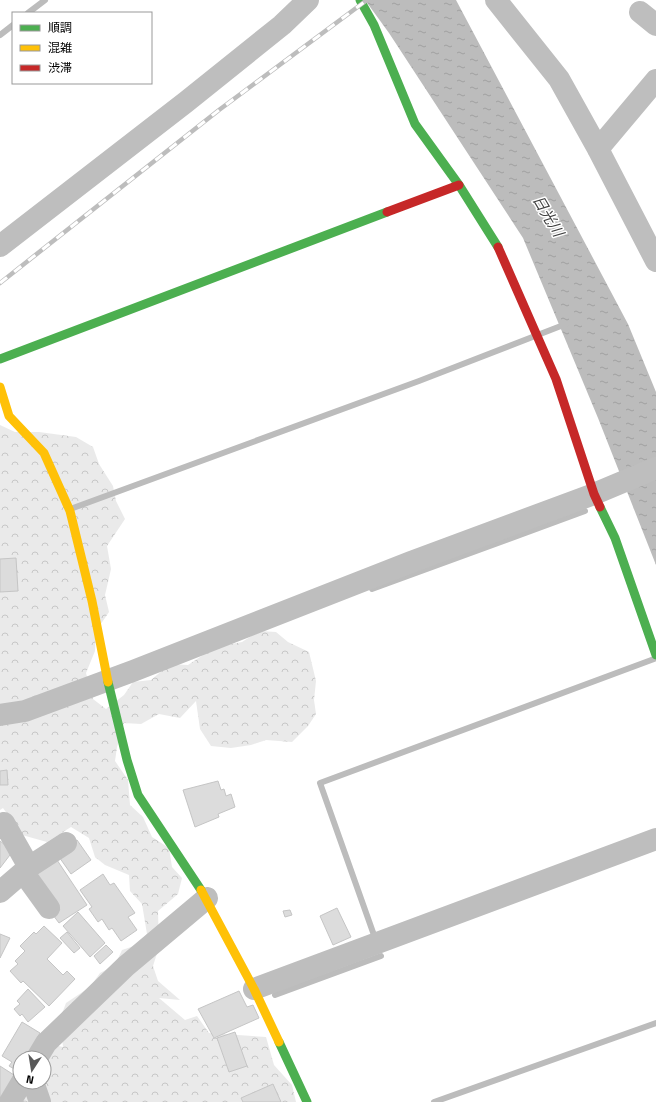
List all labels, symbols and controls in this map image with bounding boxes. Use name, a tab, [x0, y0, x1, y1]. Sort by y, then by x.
legend	[12, 12, 152, 84]
text: 順調	[48, 18, 72, 37]
text: 混雑	[48, 38, 72, 57]
text: 渋滞	[48, 58, 72, 77]
water label: 日光川	[527, 191, 571, 243]
north arrow	[12, 1050, 52, 1090]
text: N	[25, 1071, 35, 1088]

